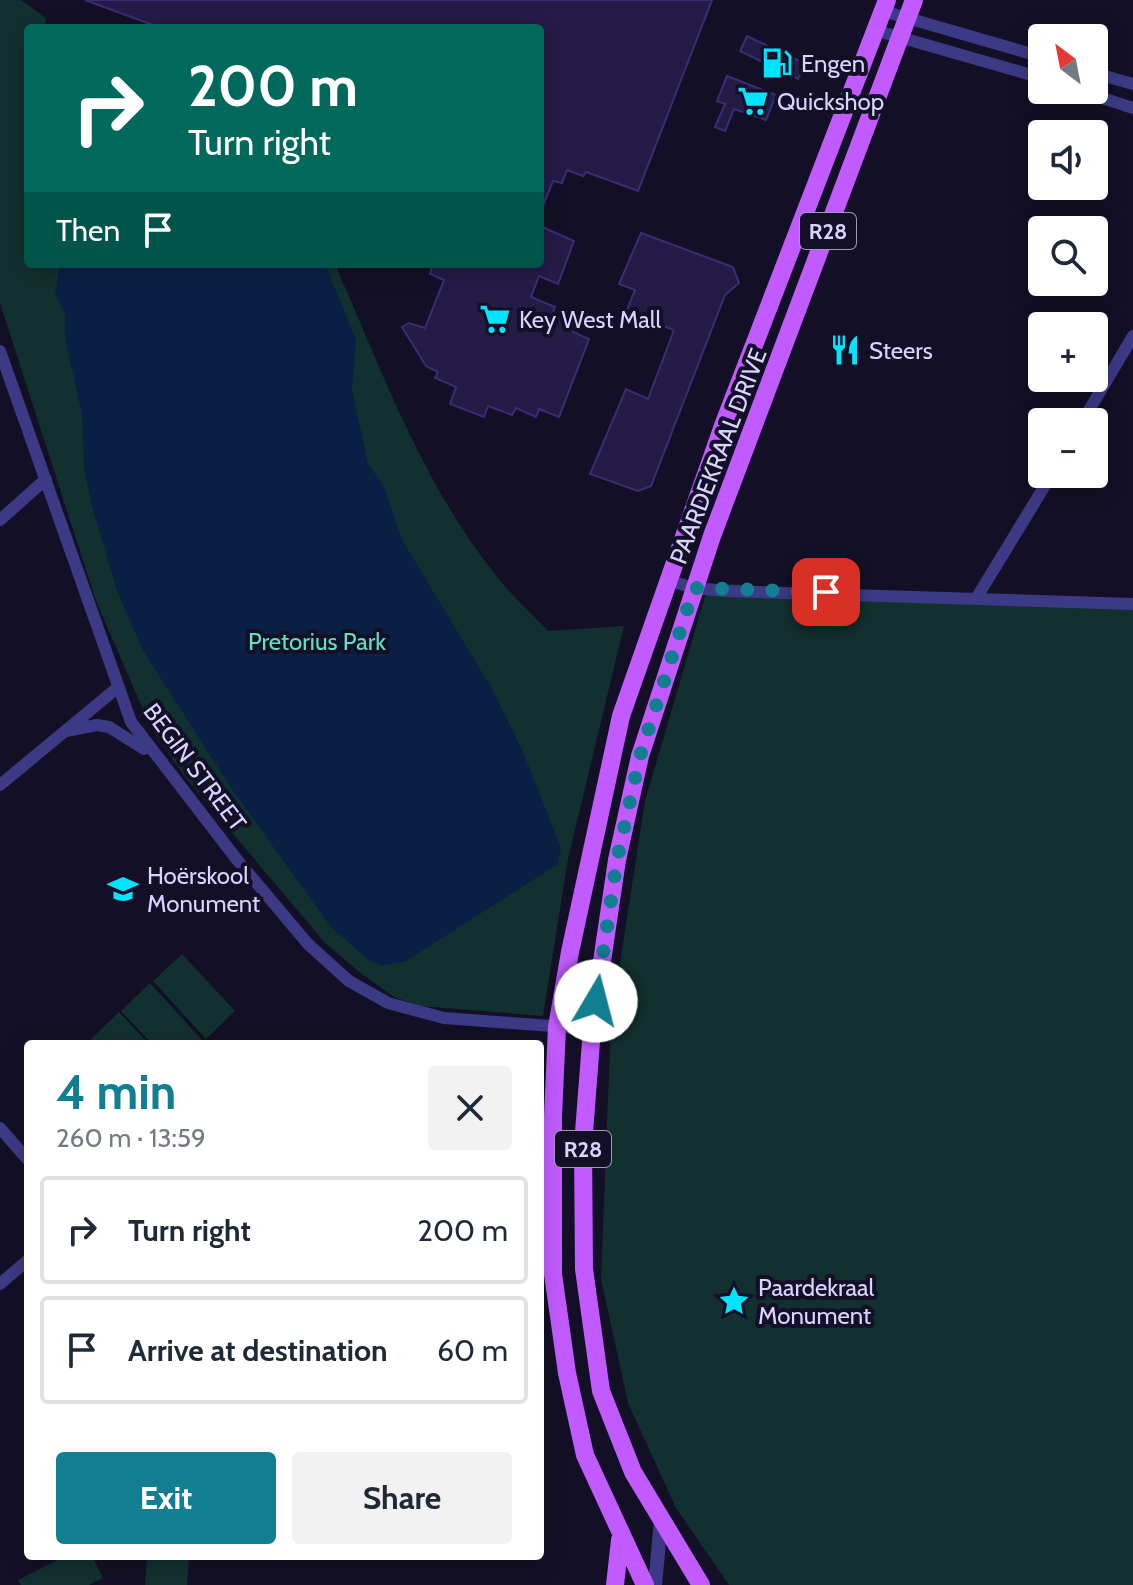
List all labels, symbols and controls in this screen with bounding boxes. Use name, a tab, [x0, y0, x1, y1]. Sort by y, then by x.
north arrow	[1028, 24, 1108, 104]
map controls	[1028, 24, 1108, 488]
fuel station icon: Engen	[760, 46, 794, 80]
place label: Engen	[801, 49, 865, 78]
text: 200 m	[188, 52, 358, 120]
icon: right	[56, 56, 160, 160]
supermarket icon: Quickshop	[736, 84, 770, 118]
place label: Quickshop	[777, 87, 884, 116]
text: Turn right	[188, 120, 331, 164]
button: sound	[1028, 120, 1108, 200]
icon: arrive	[136, 208, 180, 252]
text: Then	[56, 212, 120, 249]
road number: R28	[800, 213, 856, 249]
button: search	[1028, 216, 1108, 296]
supermarket icon: Key West Mall	[478, 302, 512, 336]
place label: Key West Mall	[519, 305, 661, 334]
button: +	[1028, 312, 1108, 392]
restaurant icon: Steers	[828, 333, 862, 367]
place label: Steers	[869, 336, 933, 365]
street label: PAARDEKRAAL DRIVE	[664, 344, 772, 568]
button: −	[1028, 408, 1108, 488]
pin	[792, 558, 860, 626]
icon: arrive	[804, 570, 848, 614]
park label: Pretorius Park	[248, 627, 386, 656]
street label: BEGIN STREET	[138, 697, 253, 837]
place label: Hoërskool Monument	[147, 861, 260, 918]
school or university icon: Hoërskool Monument	[106, 872, 140, 906]
position arrow	[554, 959, 638, 1043]
text: 4 min	[56, 1063, 176, 1121]
button: close	[428, 1066, 512, 1150]
text: 260 m · 13:59	[56, 1122, 206, 1154]
road number: R28	[555, 1131, 611, 1167]
icon: right	[60, 1208, 104, 1252]
text: Turn right	[128, 1212, 251, 1249]
text: 200 m	[417, 1212, 508, 1249]
place label: Paardekraal Monument	[758, 1273, 875, 1330]
place icon: Paardekraal Monument	[717, 1284, 751, 1318]
icon: arrive	[60, 1328, 104, 1372]
text: Arrive at destination	[128, 1332, 388, 1369]
text: 60 m	[437, 1332, 508, 1369]
button: Exit	[56, 1452, 276, 1544]
button: Share	[292, 1452, 512, 1544]

